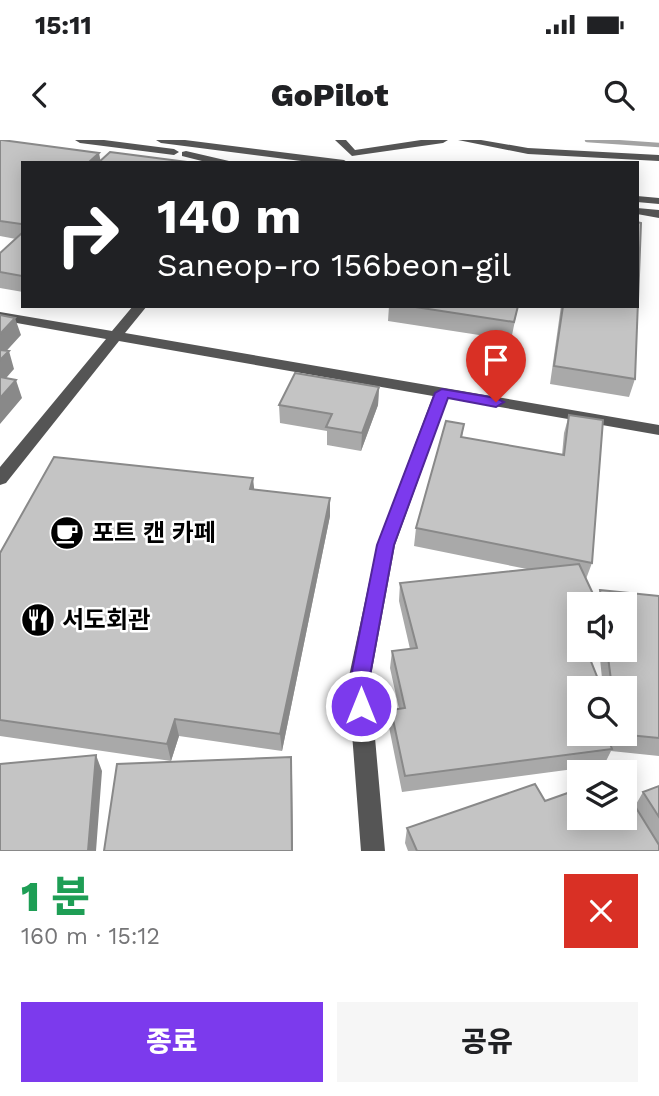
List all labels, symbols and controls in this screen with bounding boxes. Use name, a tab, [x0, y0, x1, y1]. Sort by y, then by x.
text: 15:11	[35, 10, 92, 40]
icon: back	[21, 76, 59, 114]
text: GoPilot	[271, 76, 388, 114]
icon: search	[600, 76, 638, 114]
text: 140 m	[157, 187, 301, 245]
icon: right	[42, 189, 133, 280]
text: Saneop-ro 156beon-gil	[157, 246, 511, 284]
pin	[466, 330, 526, 402]
icon: arrive	[477, 341, 515, 379]
cafe icon: 포트 캔 카페	[48, 514, 86, 552]
place label: 포트 캔 카페	[92, 519, 216, 547]
map controls	[567, 592, 637, 830]
button: sound	[567, 592, 637, 662]
restaurant icon: 서도회관	[19, 601, 57, 639]
place label: 서도회관	[62, 606, 150, 634]
position arrow	[324, 669, 398, 743]
button: search	[567, 676, 637, 746]
button: layers	[567, 760, 637, 830]
text: 1 분	[21, 872, 90, 921]
button: close	[564, 874, 638, 948]
text: 160 m · 15:12	[21, 923, 160, 950]
button: 종료	[21, 1002, 323, 1082]
button: 공유	[337, 1002, 638, 1082]

